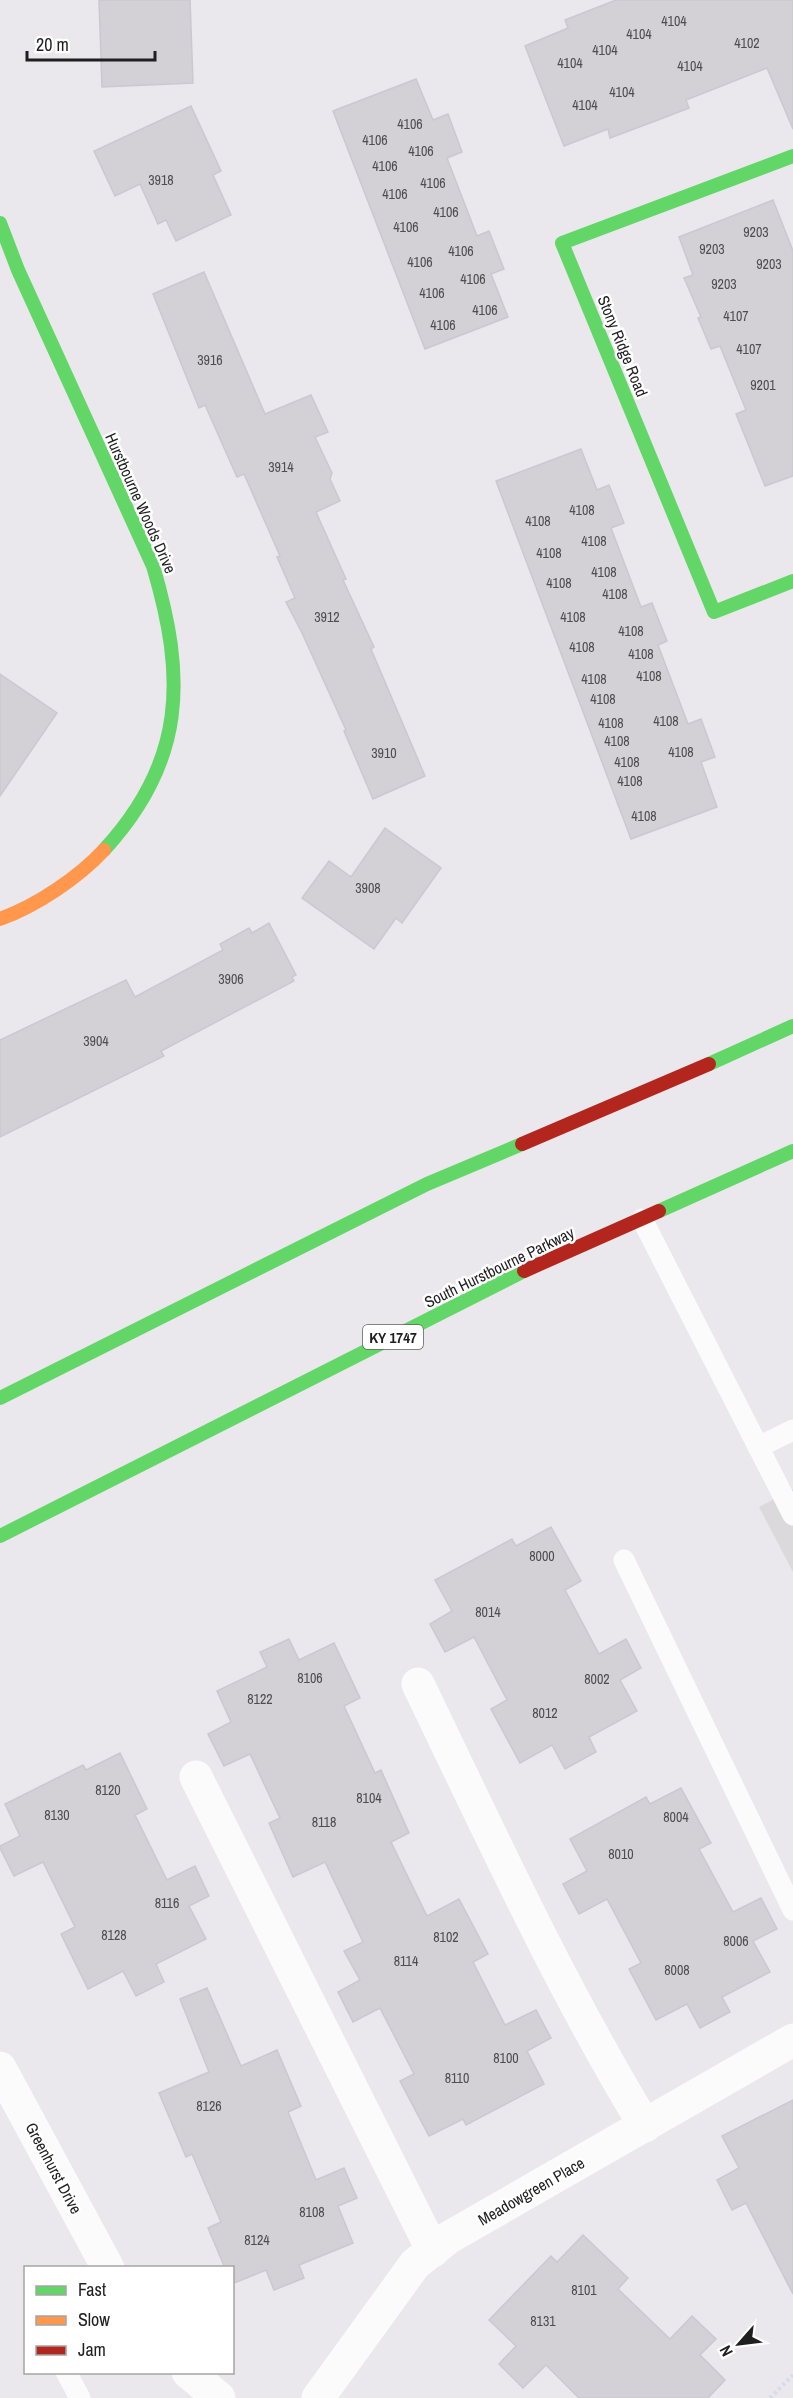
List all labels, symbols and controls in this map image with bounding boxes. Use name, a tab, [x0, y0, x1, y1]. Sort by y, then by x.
house number: 4104	[661, 12, 687, 30]
scale bar	[27, 24, 154, 62]
house number: 4104	[626, 25, 652, 43]
text: 20 m	[36, 32, 69, 57]
house number: 4102	[734, 34, 760, 52]
house number: 4104	[592, 41, 618, 59]
house number: 4104	[557, 54, 583, 72]
house number: 4104	[677, 57, 703, 75]
house number: 4104	[609, 83, 635, 101]
house number: 4104	[572, 96, 598, 114]
house number: 4106	[397, 115, 423, 133]
house number: 4106	[362, 131, 388, 149]
house number: 4106	[408, 142, 434, 160]
house number: 4106	[372, 157, 398, 175]
house number: 3918	[148, 171, 174, 189]
house number: 4106	[420, 174, 446, 192]
house number: 4106	[382, 185, 408, 203]
house number: 4106	[433, 203, 459, 221]
house number: 4106	[393, 218, 419, 236]
house number: 9203	[743, 223, 769, 241]
house number: 9203	[699, 240, 725, 258]
house number: 4106	[448, 242, 474, 260]
house number: 4106	[407, 253, 433, 271]
house number: 9203	[756, 255, 782, 273]
house number: 4106	[460, 270, 486, 288]
house number: 9203	[711, 275, 737, 293]
house number: 4106	[419, 284, 445, 302]
street label: Stony Ridge Road	[593, 292, 653, 400]
house number: 4106	[472, 301, 498, 319]
house number: 4107	[723, 307, 749, 325]
house number: 4106	[430, 316, 456, 334]
house number: 4107	[736, 340, 762, 358]
house number: 3916	[197, 351, 223, 369]
house number: 9201	[750, 376, 776, 394]
street label: Hurstbourne Woods Drive	[100, 429, 182, 577]
house number: 3914	[268, 458, 294, 476]
house number: 4108	[569, 501, 595, 519]
house number: 4108	[525, 512, 551, 530]
house number: 4108	[581, 532, 607, 550]
house number: 4108	[536, 544, 562, 562]
house number: 4108	[591, 563, 617, 581]
house number: 4108	[546, 574, 572, 592]
house number: 4108	[602, 585, 628, 603]
house number: 3912	[314, 608, 340, 626]
house number: 4108	[560, 608, 586, 626]
house number: 4108	[618, 622, 644, 640]
house number: 4108	[569, 638, 595, 656]
house number: 4108	[628, 645, 654, 663]
house number: 4108	[636, 667, 662, 685]
house number: 4108	[581, 670, 607, 688]
house number: 4108	[590, 690, 616, 708]
house number: 4108	[653, 712, 679, 730]
house number: 4108	[598, 714, 624, 732]
house number: 4108	[604, 732, 630, 750]
house number: 4108	[668, 743, 694, 761]
house number: 3910	[371, 744, 397, 762]
house number: 4108	[614, 753, 640, 771]
house number: 4108	[617, 772, 643, 790]
house number: 4108	[631, 807, 657, 825]
house number: 3908	[355, 879, 381, 897]
house number: 3906	[218, 970, 244, 988]
house number: 3904	[83, 1032, 109, 1050]
street label: South Hurstbourne Parkway	[420, 1221, 578, 1313]
road number: KY 1747	[363, 1325, 423, 1349]
house number: 8000	[529, 1547, 555, 1565]
house number: 8014	[475, 1603, 501, 1621]
house number: 8106	[297, 1669, 323, 1687]
house number: 8002	[584, 1670, 610, 1688]
house number: 8122	[247, 1690, 273, 1708]
house number: 8012	[532, 1704, 558, 1722]
house number: 8120	[95, 1781, 121, 1799]
house number: 8104	[356, 1789, 382, 1807]
house number: 8130	[44, 1806, 70, 1824]
house number: 8004	[663, 1808, 689, 1826]
house number: 8118	[312, 1813, 336, 1831]
house number: 8010	[608, 1845, 634, 1863]
house number: 8116	[155, 1894, 179, 1912]
house number: 8128	[101, 1926, 127, 1944]
house number: 8102	[433, 1928, 459, 1946]
house number: 8006	[723, 1932, 749, 1950]
house number: 8114	[394, 1952, 419, 1970]
house number: 8008	[664, 1961, 690, 1979]
house number: 8100	[493, 2049, 519, 2067]
house number: 8110	[445, 2069, 469, 2087]
house number: 8126	[196, 2097, 222, 2115]
street label: Greenhurst Drive	[21, 2118, 87, 2218]
street label: Meadowgreen Place	[474, 2152, 588, 2230]
house number: 8108	[299, 2203, 325, 2221]
house number: 8124	[244, 2231, 270, 2249]
legend	[24, 2266, 234, 2374]
text: Fast	[78, 2277, 106, 2302]
house number: 8101	[571, 2281, 597, 2299]
text: Slow	[78, 2307, 110, 2332]
house number: 8131	[530, 2312, 556, 2330]
north arrow	[709, 2314, 769, 2374]
text: Jam	[78, 2337, 106, 2362]
text: N	[714, 2342, 738, 2360]

